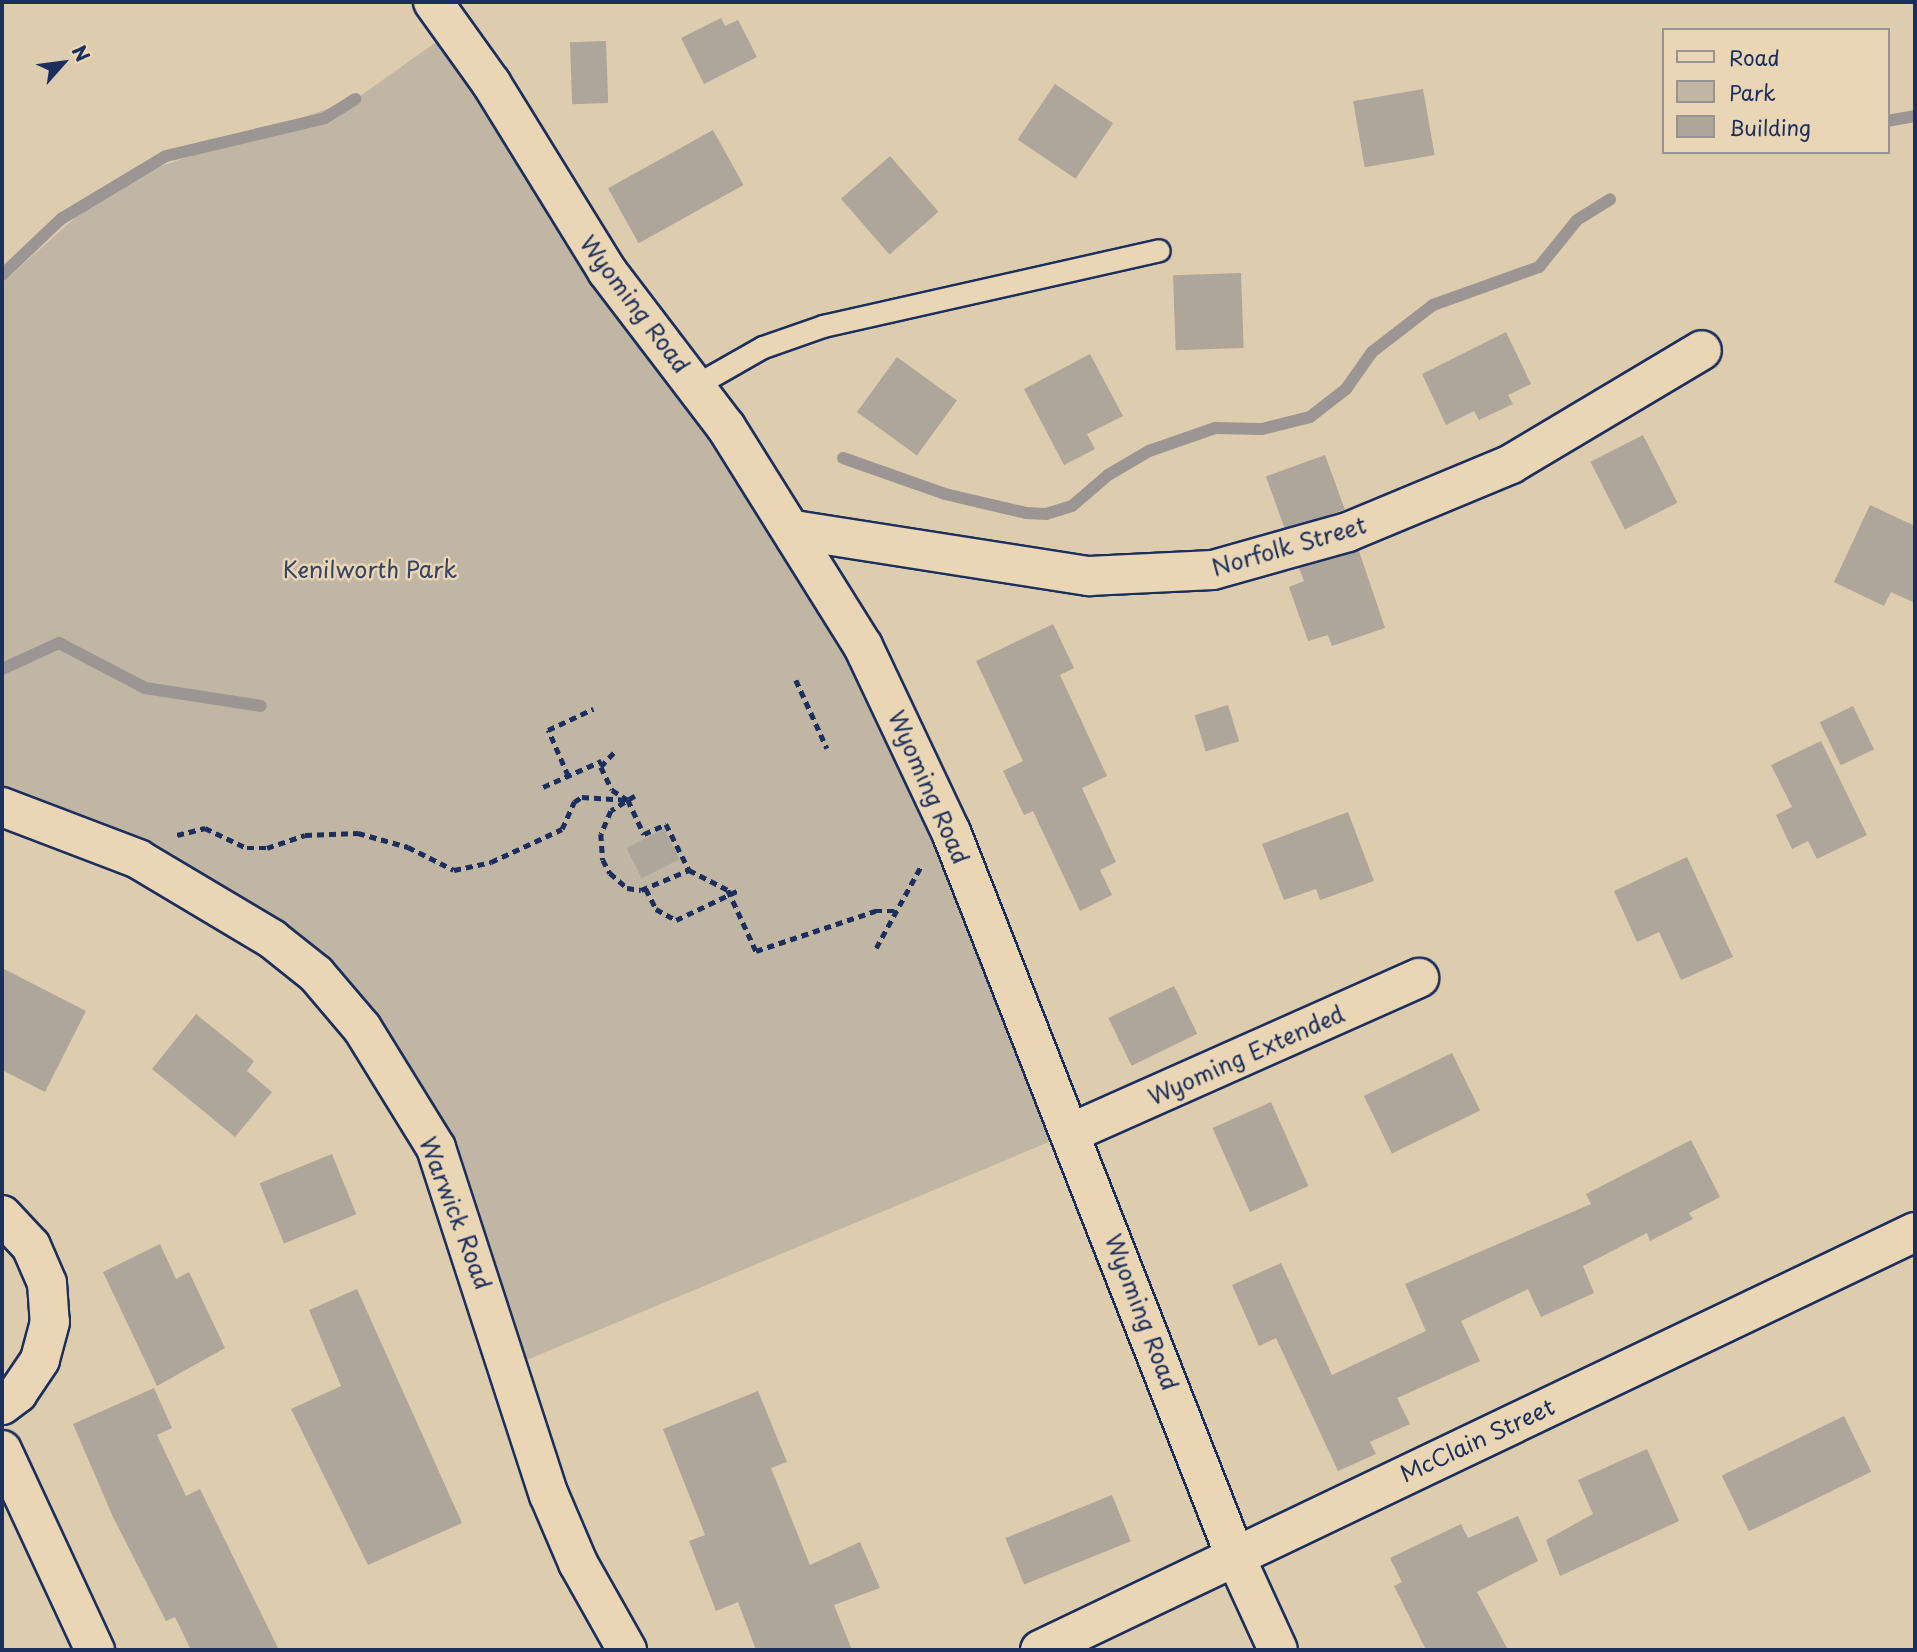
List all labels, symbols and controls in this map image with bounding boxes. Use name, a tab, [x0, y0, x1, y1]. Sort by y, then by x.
north arrow	[28, 28, 98, 98]
legend	[1661, 28, 1889, 154]
text: N	[66, 40, 97, 66]
text: Road	[1729, 41, 1780, 73]
text: Park	[1729, 76, 1776, 108]
text: Building	[1729, 111, 1811, 143]
street label: Wyoming Road	[574, 230, 696, 378]
street label: Norfolk Street	[1209, 511, 1369, 581]
park label: Kenilworth Park	[282, 555, 458, 583]
street label: Wyoming Road	[883, 706, 975, 868]
street label: Wyoming Extended	[1144, 999, 1348, 1111]
street label: Warwick Road	[414, 1133, 498, 1293]
street label: Wyoming Road	[1100, 1230, 1184, 1394]
street label: McClain Street	[1395, 1392, 1559, 1488]

